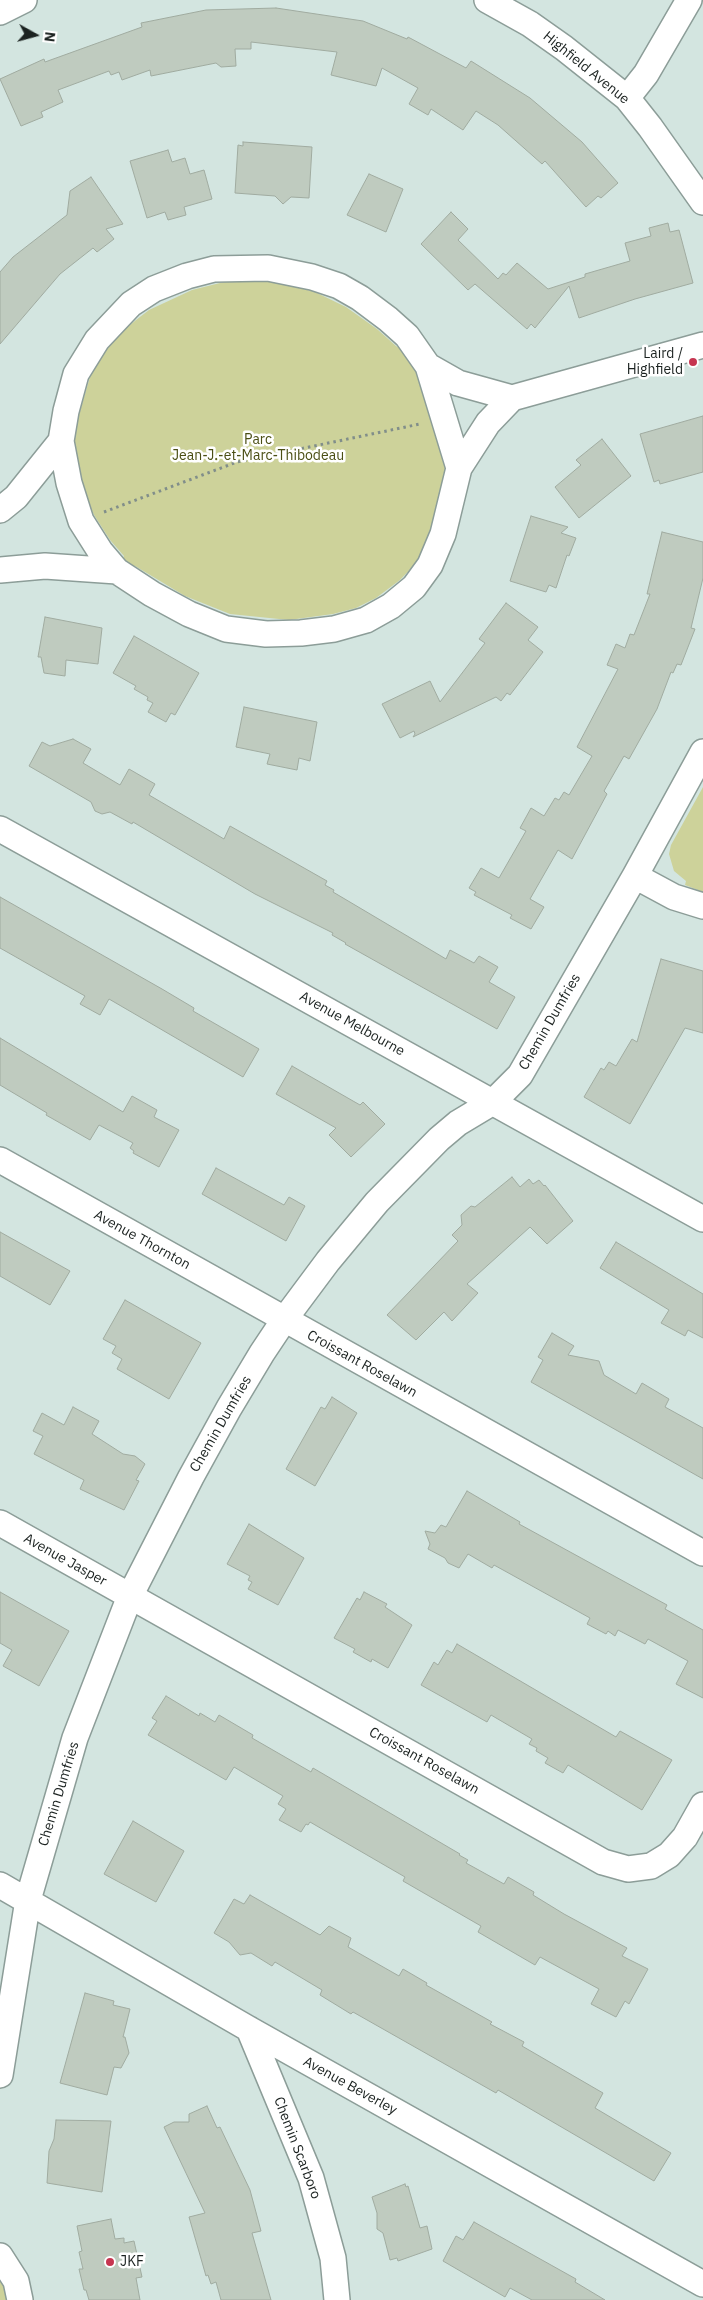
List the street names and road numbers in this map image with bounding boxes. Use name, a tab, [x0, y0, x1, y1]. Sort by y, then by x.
street label: Highfield Avenue	[539, 28, 633, 108]
street label: Chemin Dumfries	[516, 971, 584, 1073]
street label: Avenue Melbourne	[297, 988, 407, 1060]
street label: Avenue Thornton	[91, 1207, 193, 1273]
street label: Croissant Roselawn	[304, 1327, 420, 1401]
street label: Chemin Dumfries	[187, 1373, 255, 1475]
street label: Avenue Jasper	[21, 1530, 109, 1590]
street label: Croissant Roselawn	[366, 1724, 482, 1798]
street label: Chemin Dumfries	[35, 1740, 83, 1848]
street label: Avenue Beverley	[300, 2053, 400, 2119]
street label: Chemin Scarboro	[270, 2095, 324, 2201]

